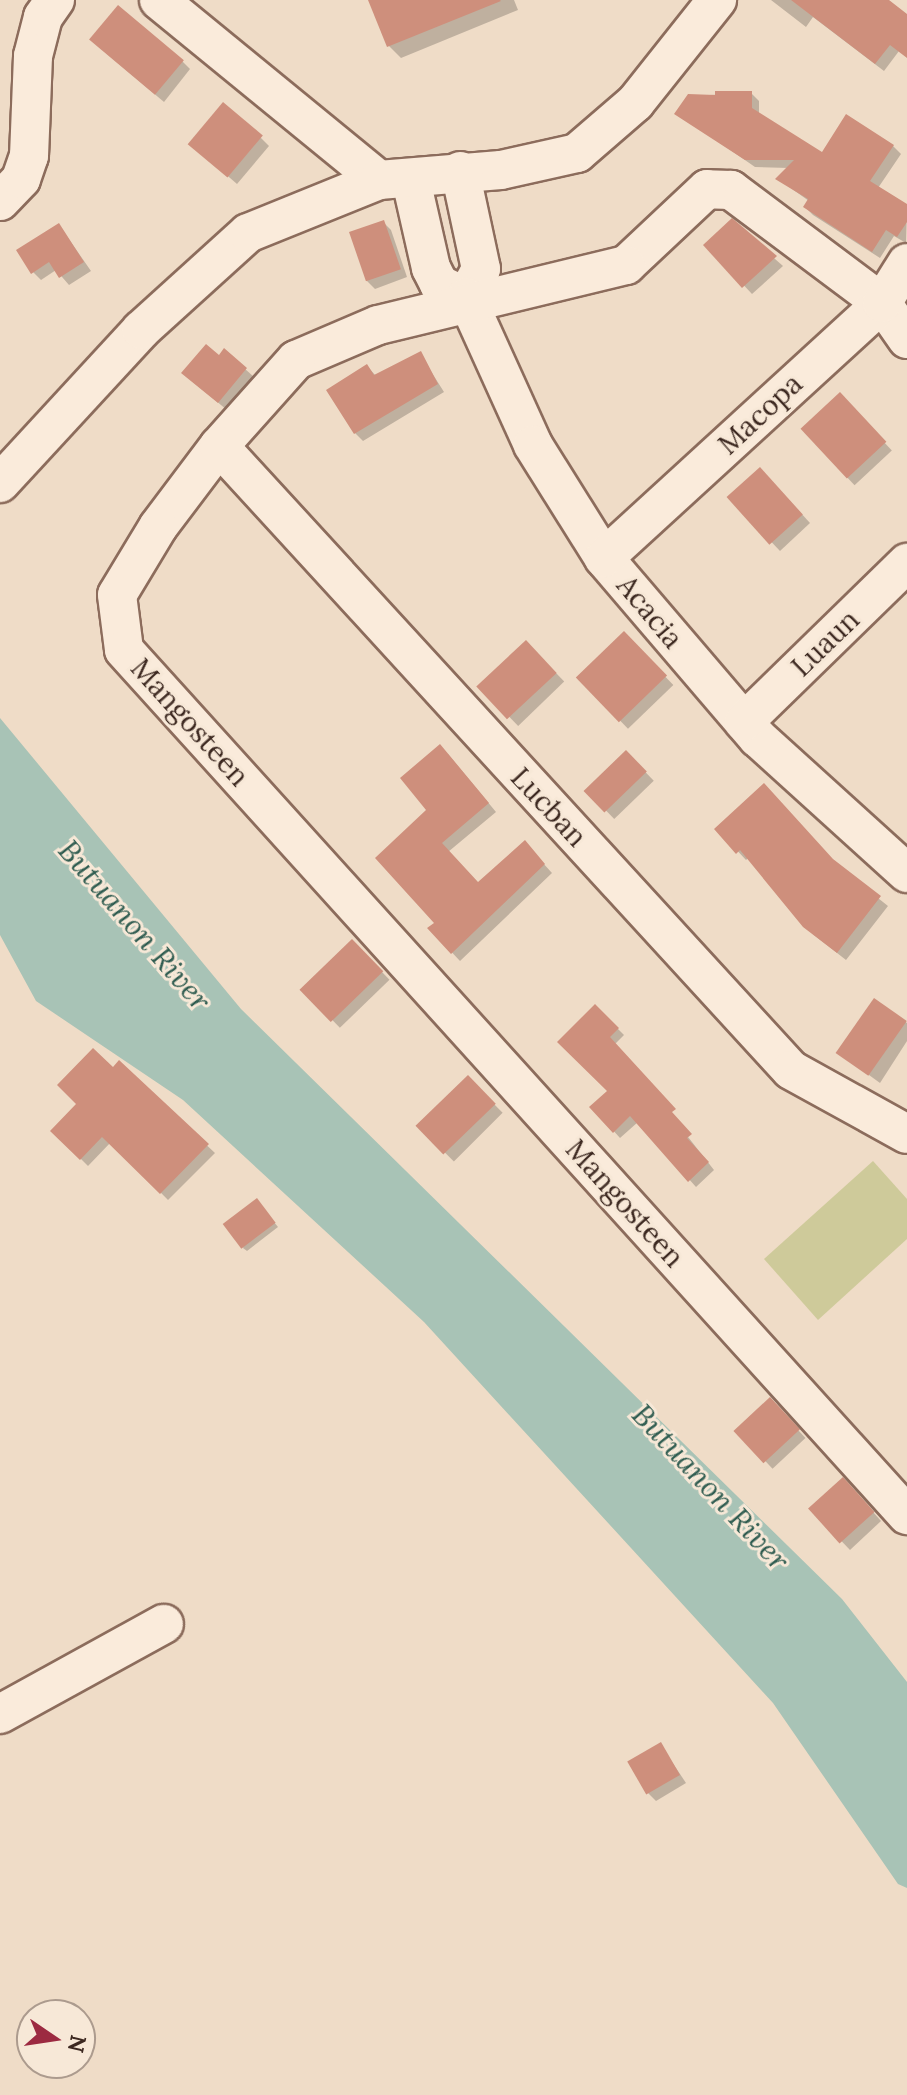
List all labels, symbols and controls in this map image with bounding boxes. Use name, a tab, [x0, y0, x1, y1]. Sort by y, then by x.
street label: Macopa	[711, 367, 809, 461]
street label: Acacia	[610, 569, 690, 655]
street label: Luaun	[784, 603, 866, 683]
street label: Mangosteen	[124, 651, 256, 793]
street label: Lucban	[504, 761, 594, 853]
water label: Butuanon River	[51, 832, 219, 1018]
street label: Mangosteen	[559, 1132, 691, 1274]
water label: Butuanon River	[625, 1396, 797, 1578]
north arrow	[16, 1999, 96, 2079]
text: N	[62, 2033, 93, 2055]

